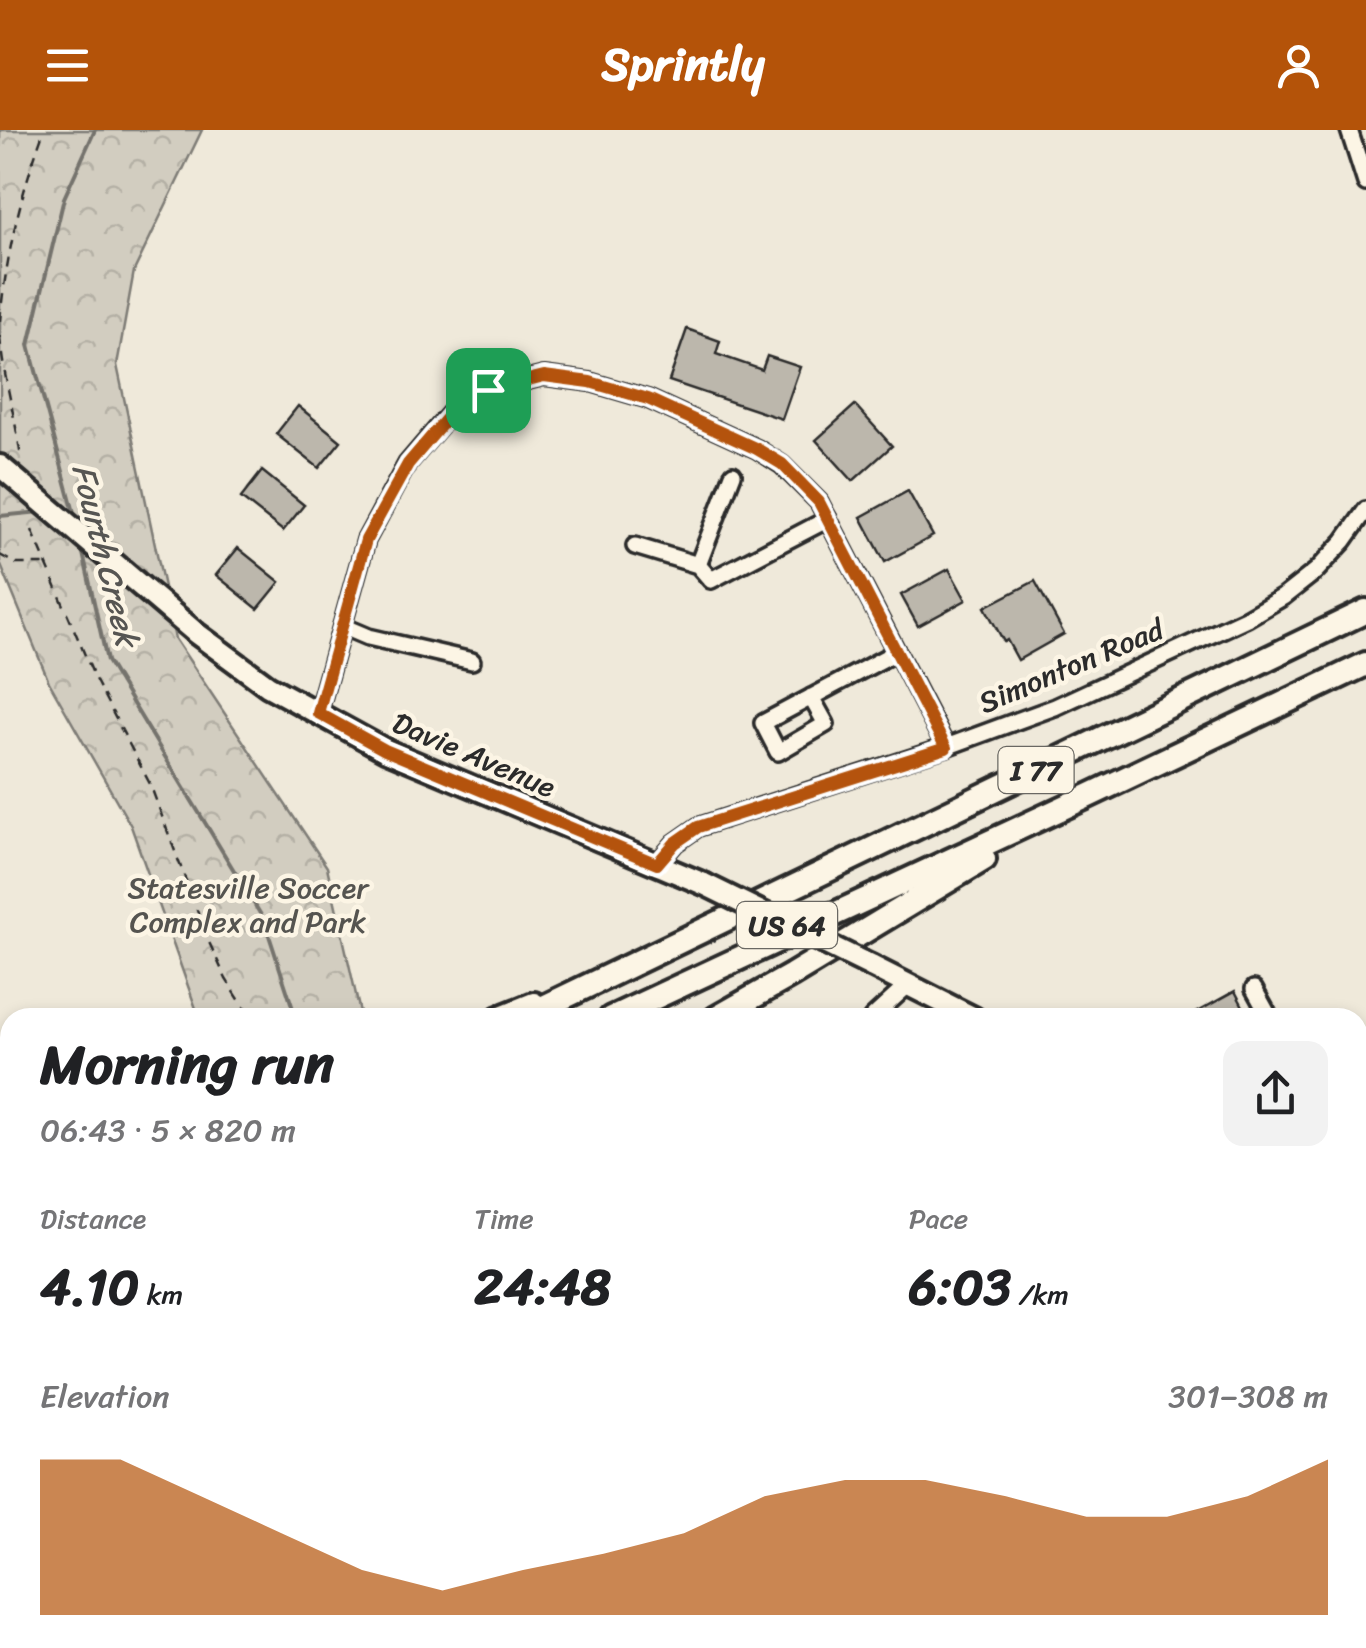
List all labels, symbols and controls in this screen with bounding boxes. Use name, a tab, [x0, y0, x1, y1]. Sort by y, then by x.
text: Sprintly	[602, 25, 764, 105]
icon: menu	[40, 38, 95, 93]
icon: person	[1271, 38, 1326, 93]
pin	[446, 348, 531, 433]
icon: arrive	[461, 363, 516, 418]
water label: Fourth Creek	[55, 458, 156, 656]
street label: Simonton Road	[970, 602, 1174, 729]
street label: Davie Avenue	[384, 696, 564, 814]
road number: I 77	[998, 747, 1074, 793]
park label: Statesville Soccer Complex and Park	[127, 861, 370, 949]
road number: US 64	[737, 902, 837, 948]
text: Morning run	[40, 1016, 334, 1113]
button: share	[1223, 1041, 1328, 1146]
text: 06:43 · 5 × 820 m	[40, 1102, 296, 1159]
text: Distance	[40, 1194, 146, 1243]
text: Time	[474, 1194, 534, 1243]
text: Pace	[909, 1194, 968, 1243]
text: 4.10	[40, 1243, 139, 1332]
text: 24:48	[474, 1243, 611, 1332]
text: 6:03	[909, 1243, 1011, 1332]
text: km	[139, 1270, 183, 1319]
text: /km	[1011, 1270, 1069, 1319]
text: Elevation	[40, 1368, 170, 1425]
text: 301–308 m	[1168, 1368, 1328, 1425]

